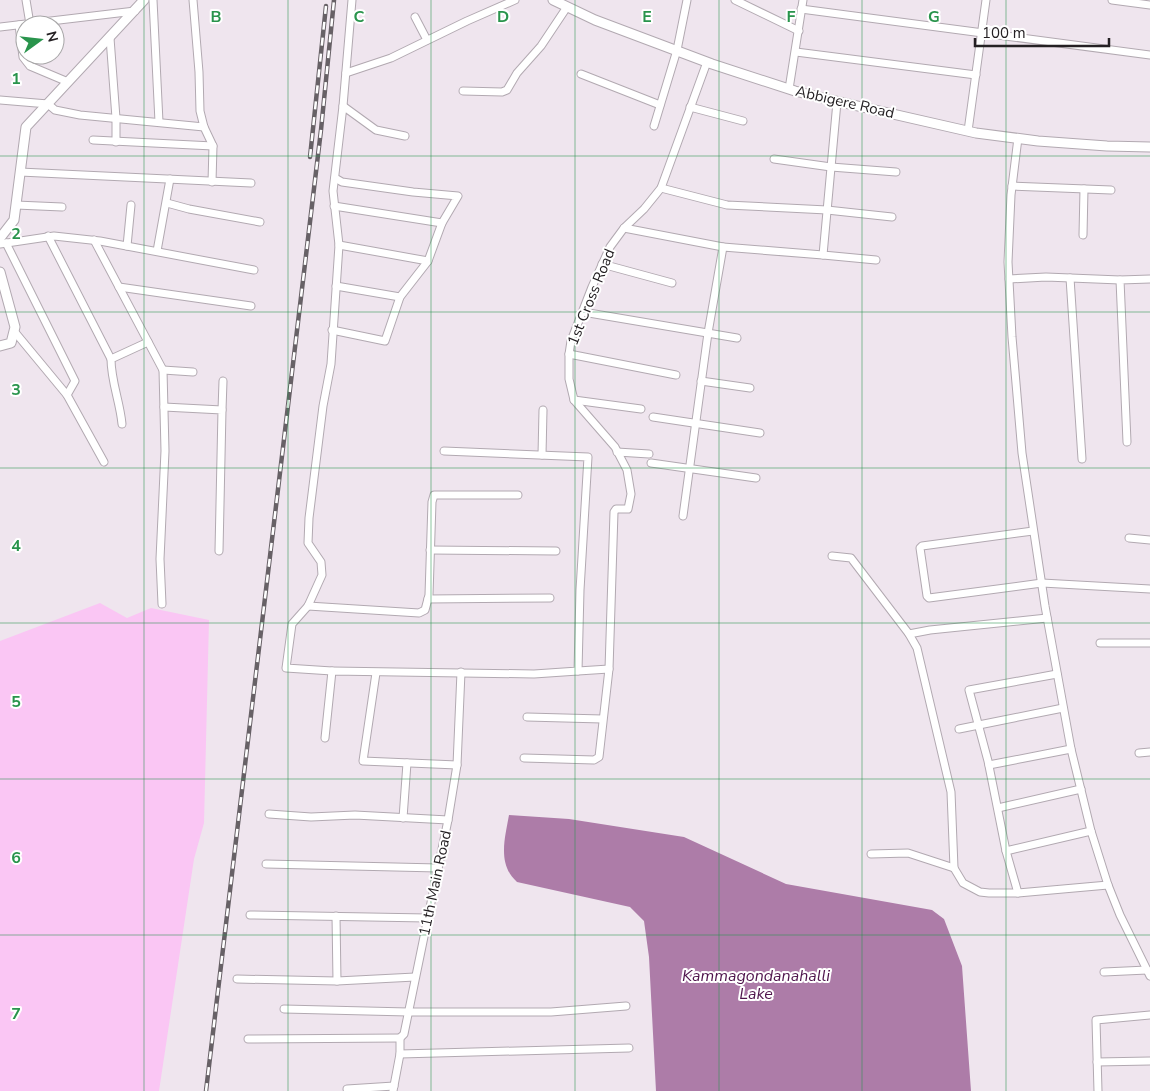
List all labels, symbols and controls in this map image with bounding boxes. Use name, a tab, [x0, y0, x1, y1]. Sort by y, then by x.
text: B	[210, 6, 222, 28]
text: C	[354, 6, 365, 28]
text: D	[497, 6, 509, 28]
text: E	[642, 6, 652, 28]
text: F	[787, 6, 796, 28]
text: G	[928, 6, 940, 28]
north arrow	[15, 15, 65, 65]
scale bar	[975, 15, 1109, 47]
text: 100 m	[982, 23, 1026, 43]
text: N	[42, 29, 63, 44]
text: 1	[11, 68, 21, 90]
street label: Abbigere Road	[794, 81, 896, 123]
text: 2	[11, 223, 21, 245]
street label: 1st Cross Road	[563, 246, 619, 348]
text: 3	[11, 379, 21, 401]
text: 4	[11, 535, 21, 557]
text: 5	[11, 691, 21, 713]
street label: 11th Main Road	[414, 829, 456, 937]
text: 6	[11, 847, 21, 869]
water label: Kammagondanahalli Lake	[682, 965, 830, 1005]
text: 7	[11, 1003, 21, 1025]

